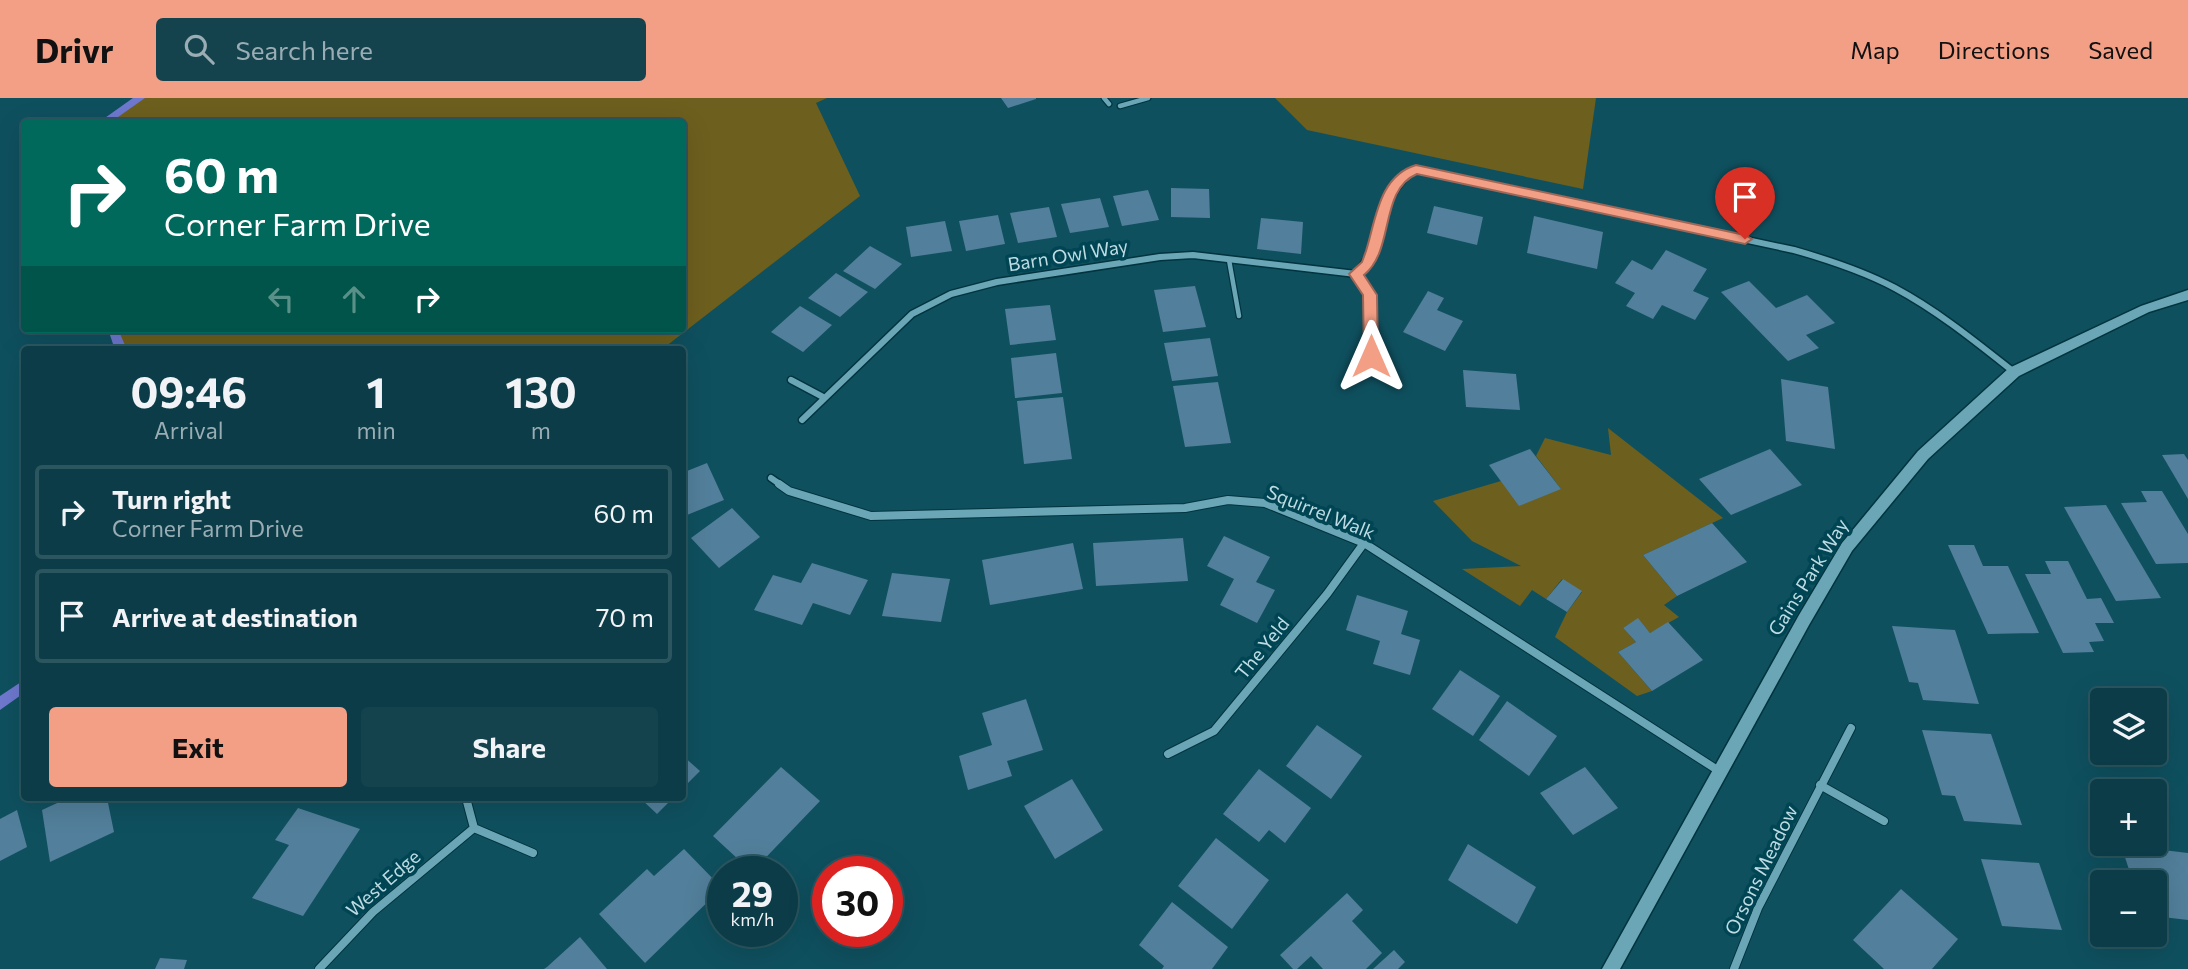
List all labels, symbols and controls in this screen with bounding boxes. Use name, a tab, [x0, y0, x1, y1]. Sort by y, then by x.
search box	[156, 18, 646, 81]
text: Drivr	[35, 29, 114, 70]
icon: search	[180, 30, 218, 68]
text: Search here	[236, 34, 373, 65]
text: Map	[1850, 35, 1900, 64]
text: Directions	[1938, 35, 2050, 64]
text: Saved	[2088, 35, 2153, 64]
text: 60 m	[164, 143, 279, 203]
icon: right	[49, 147, 140, 238]
pin	[1715, 167, 1775, 239]
icon: arrive	[1726, 178, 1764, 216]
text: Corner Farm Drive	[164, 203, 431, 243]
street label: Barn Owl Way	[1006, 234, 1130, 275]
icon: left	[262, 280, 300, 318]
icon: ahead	[335, 280, 373, 318]
icon: right	[408, 280, 446, 318]
position arrow	[1334, 319, 1408, 393]
text: 09:46	[130, 365, 247, 417]
text: 1	[367, 365, 386, 417]
text: 130	[505, 365, 577, 417]
text: Arrival	[154, 416, 224, 444]
text: min	[357, 416, 396, 444]
text: m	[531, 416, 551, 444]
street label: Squirrel Walk	[1264, 479, 1379, 544]
text: Turn right	[112, 483, 231, 514]
icon: right	[53, 493, 91, 531]
text: 60 m	[594, 497, 654, 528]
text: Corner Farm Drive	[112, 514, 304, 542]
street label: Gains Park Way	[1763, 514, 1853, 639]
icon: arrive	[53, 597, 91, 635]
text: Arrive at destination	[112, 601, 358, 632]
text: 70 m	[596, 601, 654, 632]
street label: The Yeld	[1230, 612, 1294, 683]
map controls	[2090, 688, 2167, 947]
button: layers	[2090, 688, 2167, 765]
button: Exit	[49, 707, 347, 787]
button: Share	[361, 707, 658, 787]
button: +	[2090, 779, 2167, 856]
street label: Orsons Meadow	[1719, 801, 1802, 938]
street label: West Edge	[341, 844, 424, 921]
speed limit sign: 30	[812, 856, 903, 947]
button: −	[2090, 870, 2167, 947]
text: 29	[732, 871, 773, 914]
text: km/h	[731, 908, 774, 930]

